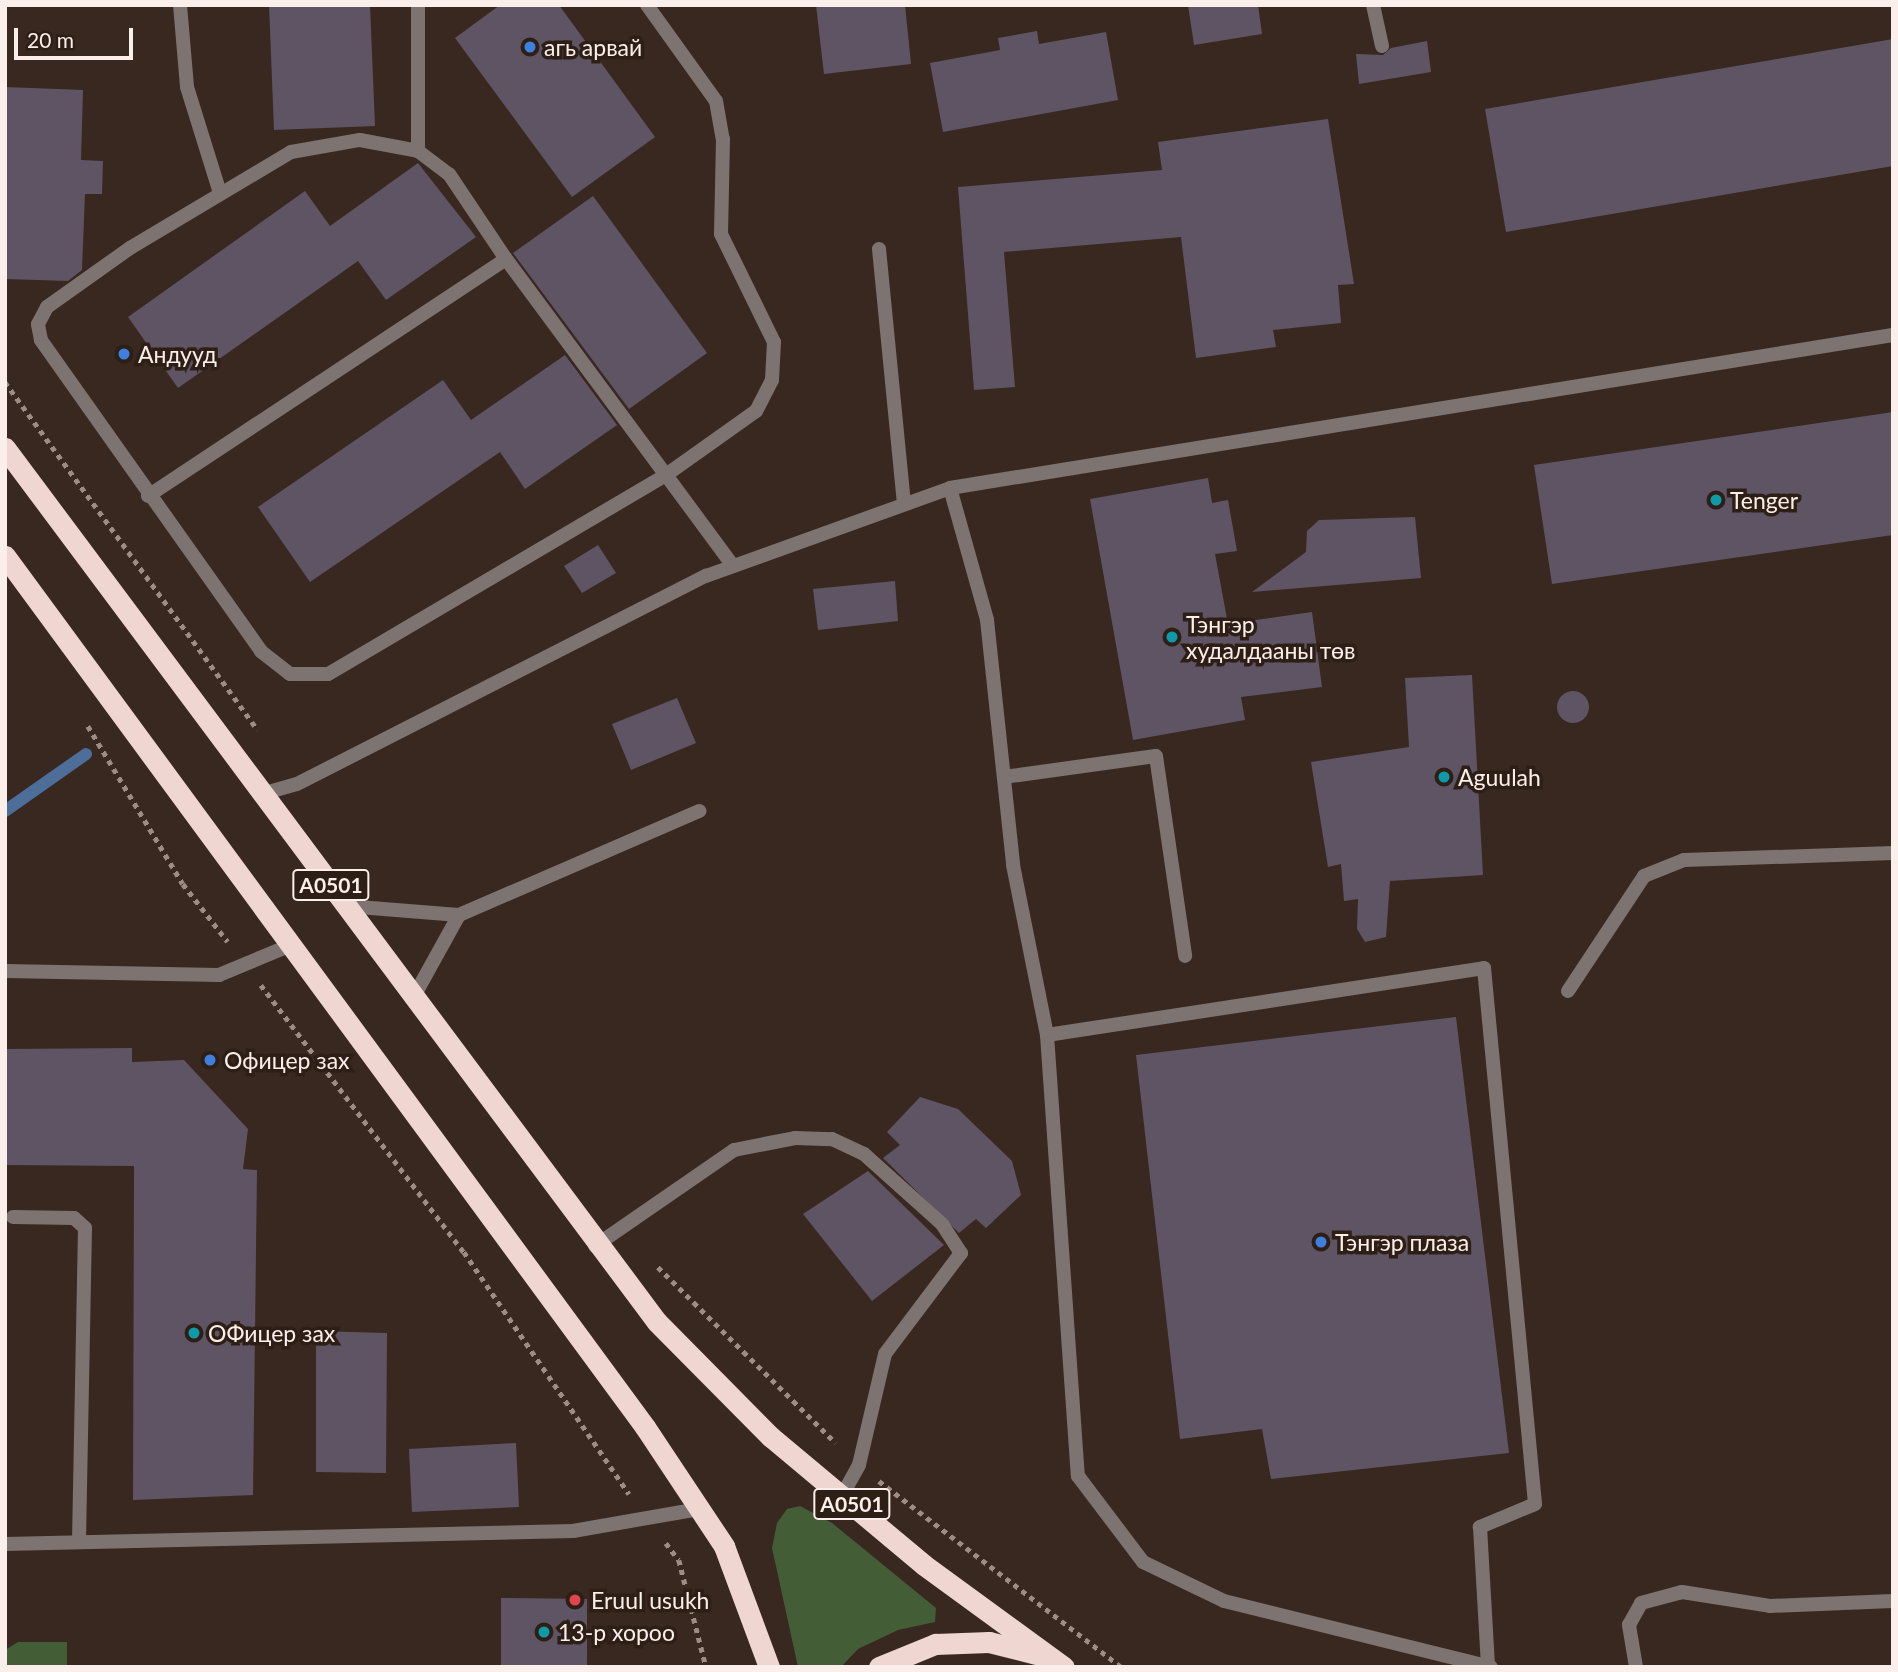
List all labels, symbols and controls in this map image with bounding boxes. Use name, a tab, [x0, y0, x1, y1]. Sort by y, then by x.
scale bar	[18, 14, 136, 58]
text: 20 m	[27, 27, 74, 52]
place label: агь арвай	[544, 33, 642, 61]
marker: агь арвай	[522, 39, 538, 55]
place label: Андууд	[138, 340, 217, 368]
marker: Андууд	[116, 346, 132, 362]
place label: Tenger	[1730, 486, 1798, 514]
marker: Tenger	[1708, 492, 1724, 508]
place label: Тэнгэр худалдааны төв	[1186, 610, 1355, 664]
marker: Тэнгэр худалдааны төв	[1164, 629, 1180, 645]
place label: Aguulah	[1458, 763, 1541, 791]
marker: Aguulah	[1436, 769, 1452, 785]
road number: A0501	[291, 868, 371, 903]
place label: Офицер зах	[224, 1046, 350, 1074]
marker: Офицер зах	[202, 1052, 218, 1068]
place label: Тэнгэр плаза	[1335, 1228, 1469, 1256]
marker: Тэнгэр плаза	[1313, 1234, 1329, 1250]
place label: ОФицер зах	[208, 1319, 335, 1347]
marker: ОФицер зах	[186, 1325, 202, 1341]
road number: A0501	[812, 1486, 892, 1522]
place label: Eruul usukh	[591, 1586, 709, 1614]
marker: Eruul usukh	[565, 1590, 585, 1610]
place label: 13-р хороо	[558, 1618, 675, 1646]
marker: 13-р хороо	[536, 1624, 552, 1640]

